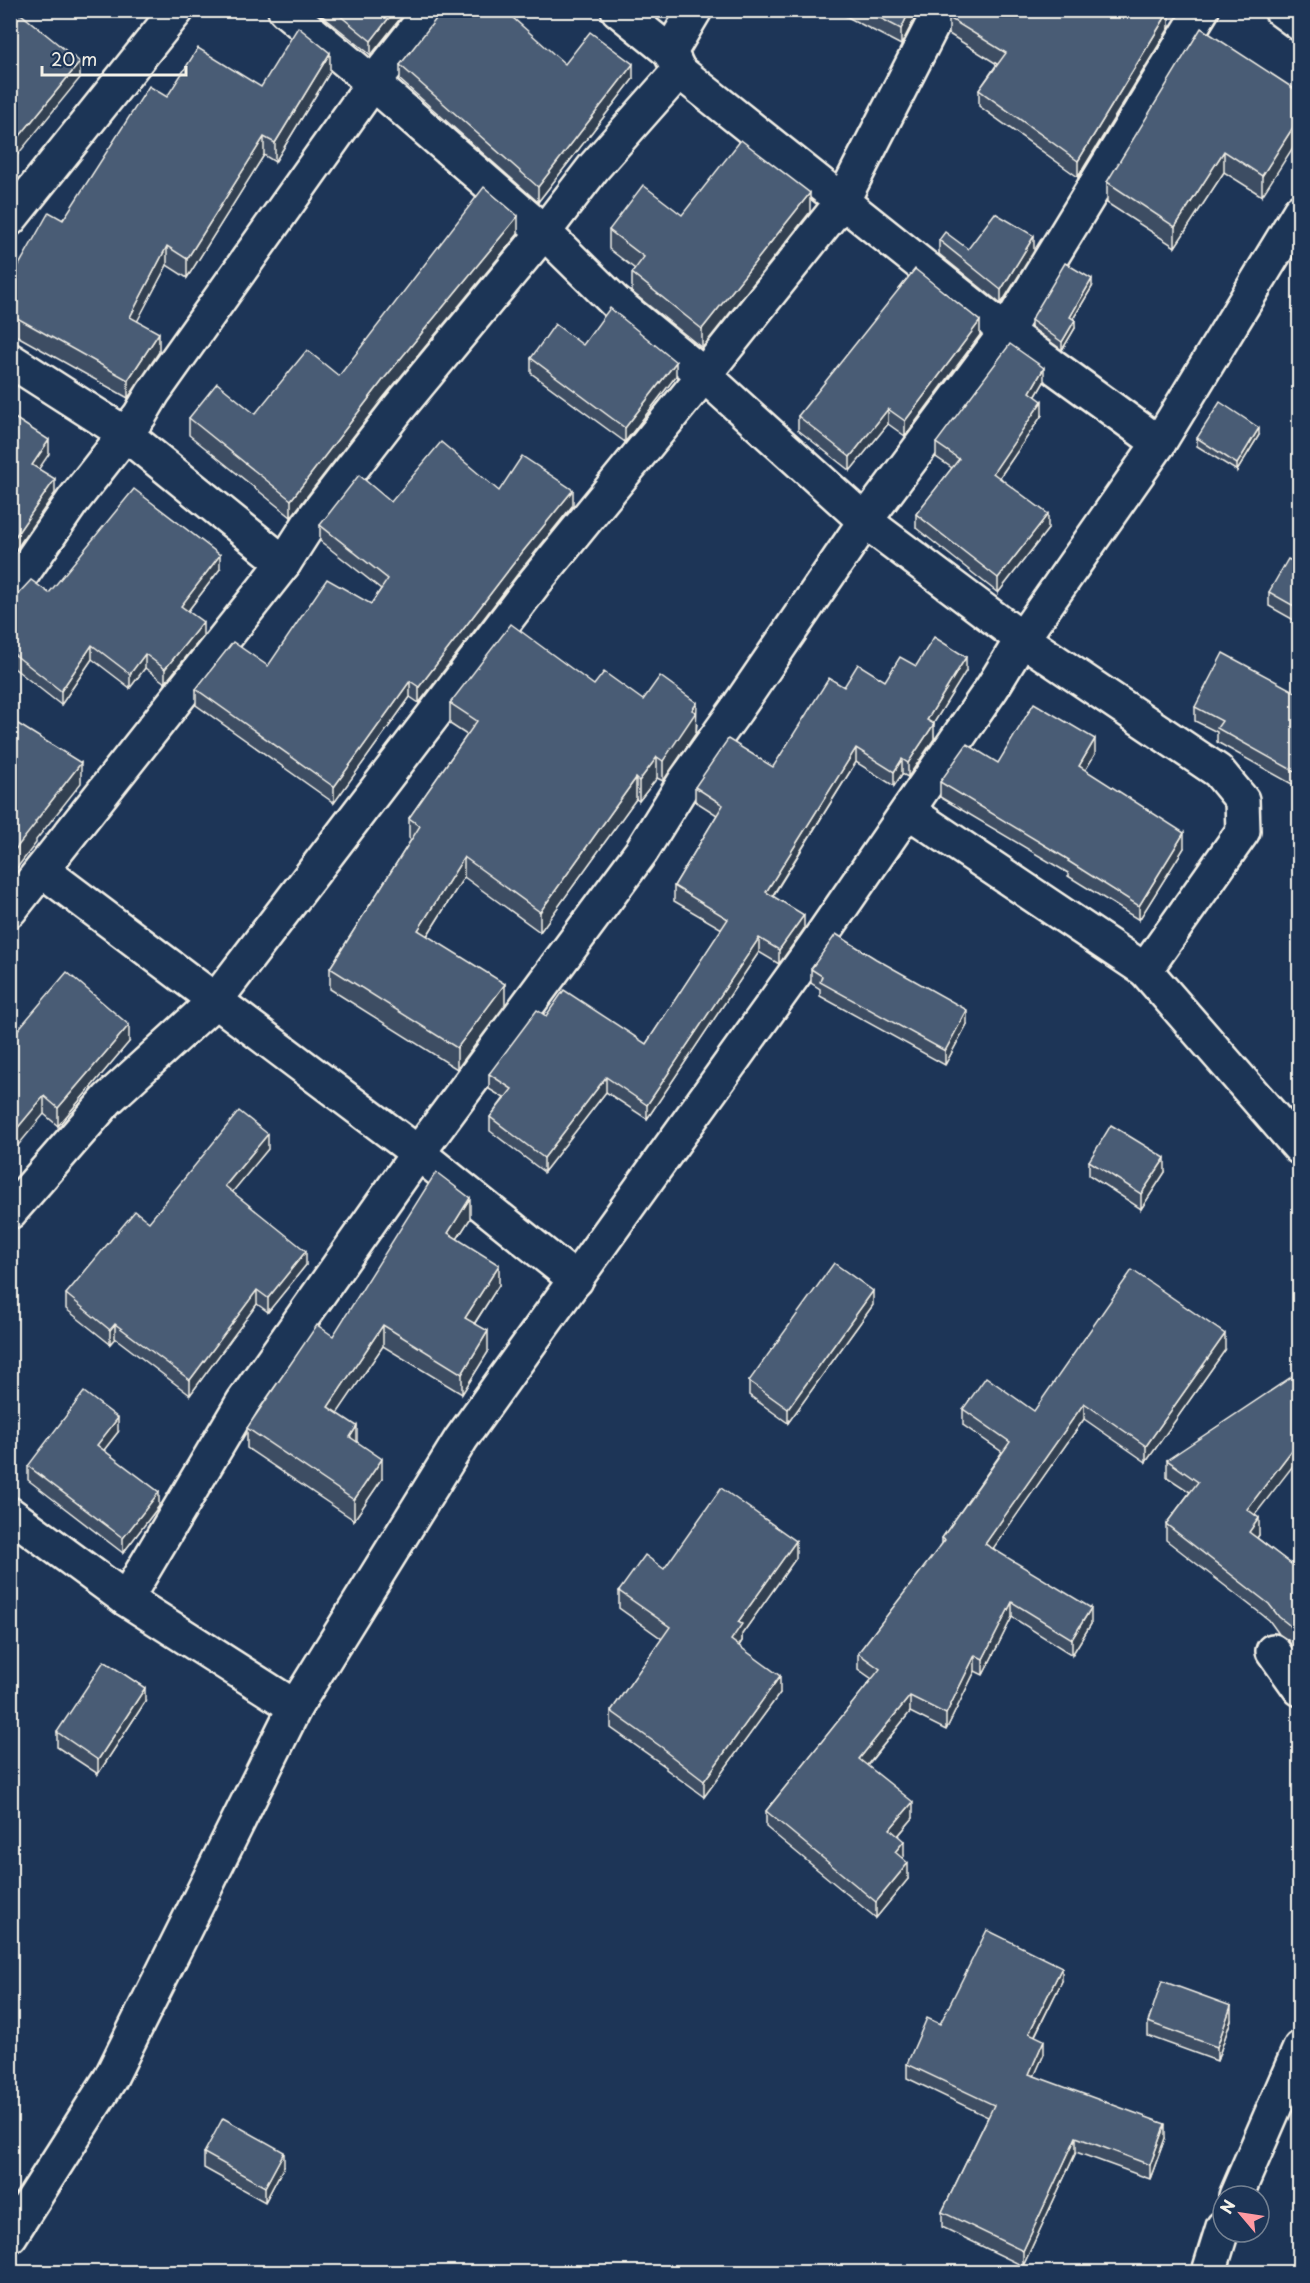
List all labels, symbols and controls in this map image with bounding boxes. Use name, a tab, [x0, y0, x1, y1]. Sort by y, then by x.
scale bar	[42, 39, 186, 77]
text: 20 m	[51, 45, 97, 72]
north arrow	[1211, 2184, 1271, 2244]
text: N	[1213, 2195, 1241, 2218]

